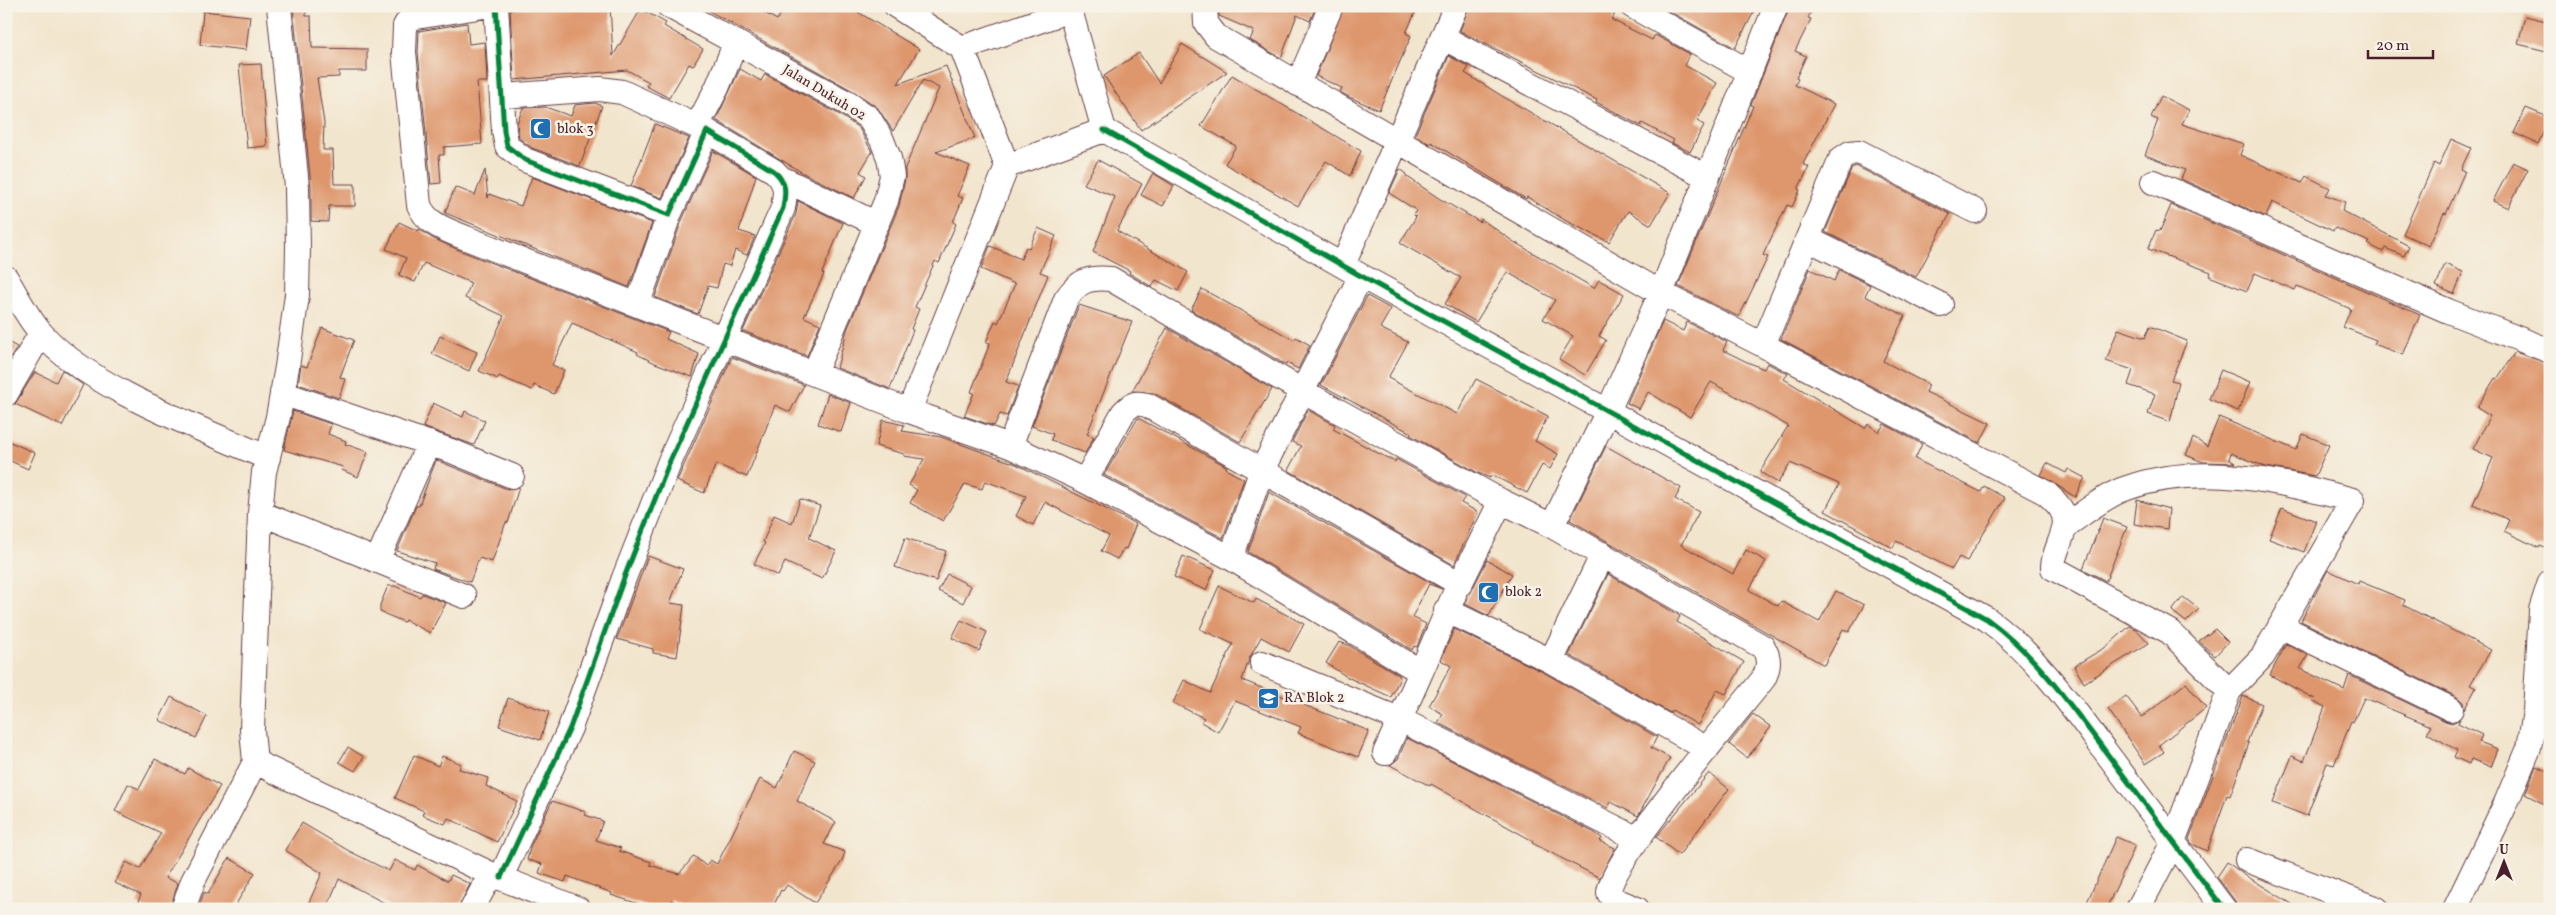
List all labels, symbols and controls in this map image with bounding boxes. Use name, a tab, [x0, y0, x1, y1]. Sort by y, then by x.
scale bar	[2368, 28, 2434, 60]
text: 20 m	[2376, 36, 2409, 57]
street label: Jalan Dukuh 02	[779, 60, 869, 126]
mosque icon: blok 3	[529, 117, 553, 141]
place label: blok 3	[557, 120, 594, 139]
mosque icon: blok 2	[1477, 580, 1501, 604]
place label: blok 2	[1505, 583, 1542, 602]
school or university icon: RA Blok 2	[1256, 686, 1280, 710]
place label: RA Blok 2	[1284, 689, 1344, 708]
north arrow	[2478, 838, 2528, 888]
text: U	[2499, 841, 2509, 860]

